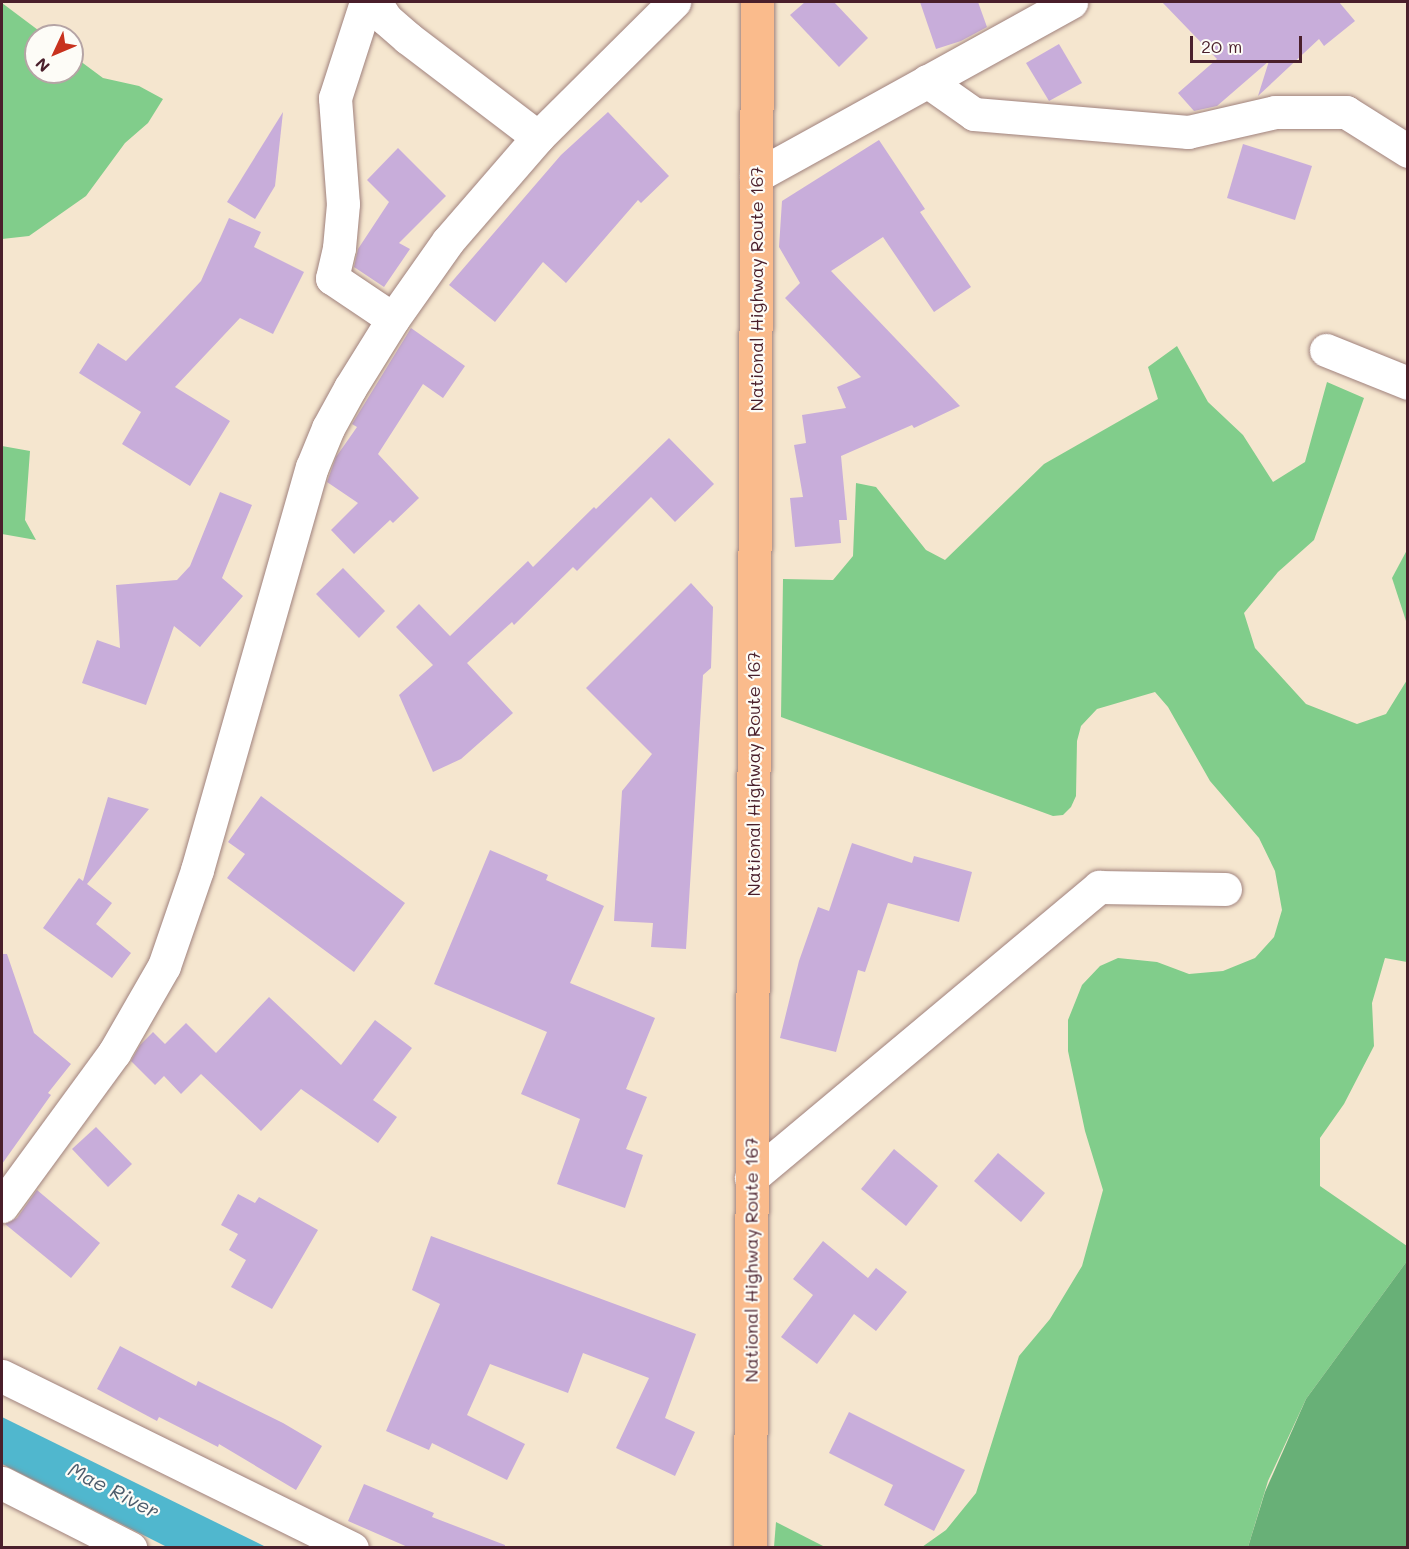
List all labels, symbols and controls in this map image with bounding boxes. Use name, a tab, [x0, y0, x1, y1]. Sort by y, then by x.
north arrow	[24, 24, 84, 84]
scale bar	[1193, 24, 1306, 62]
text: 20 m	[1201, 34, 1242, 58]
text: N	[30, 54, 54, 77]
street label: National Highway Route 167	[745, 166, 767, 412]
street label: National Highway Route 167	[742, 651, 764, 897]
street label: National Highway Route 167	[740, 1137, 762, 1383]
water label: Mae River	[64, 1457, 164, 1523]

